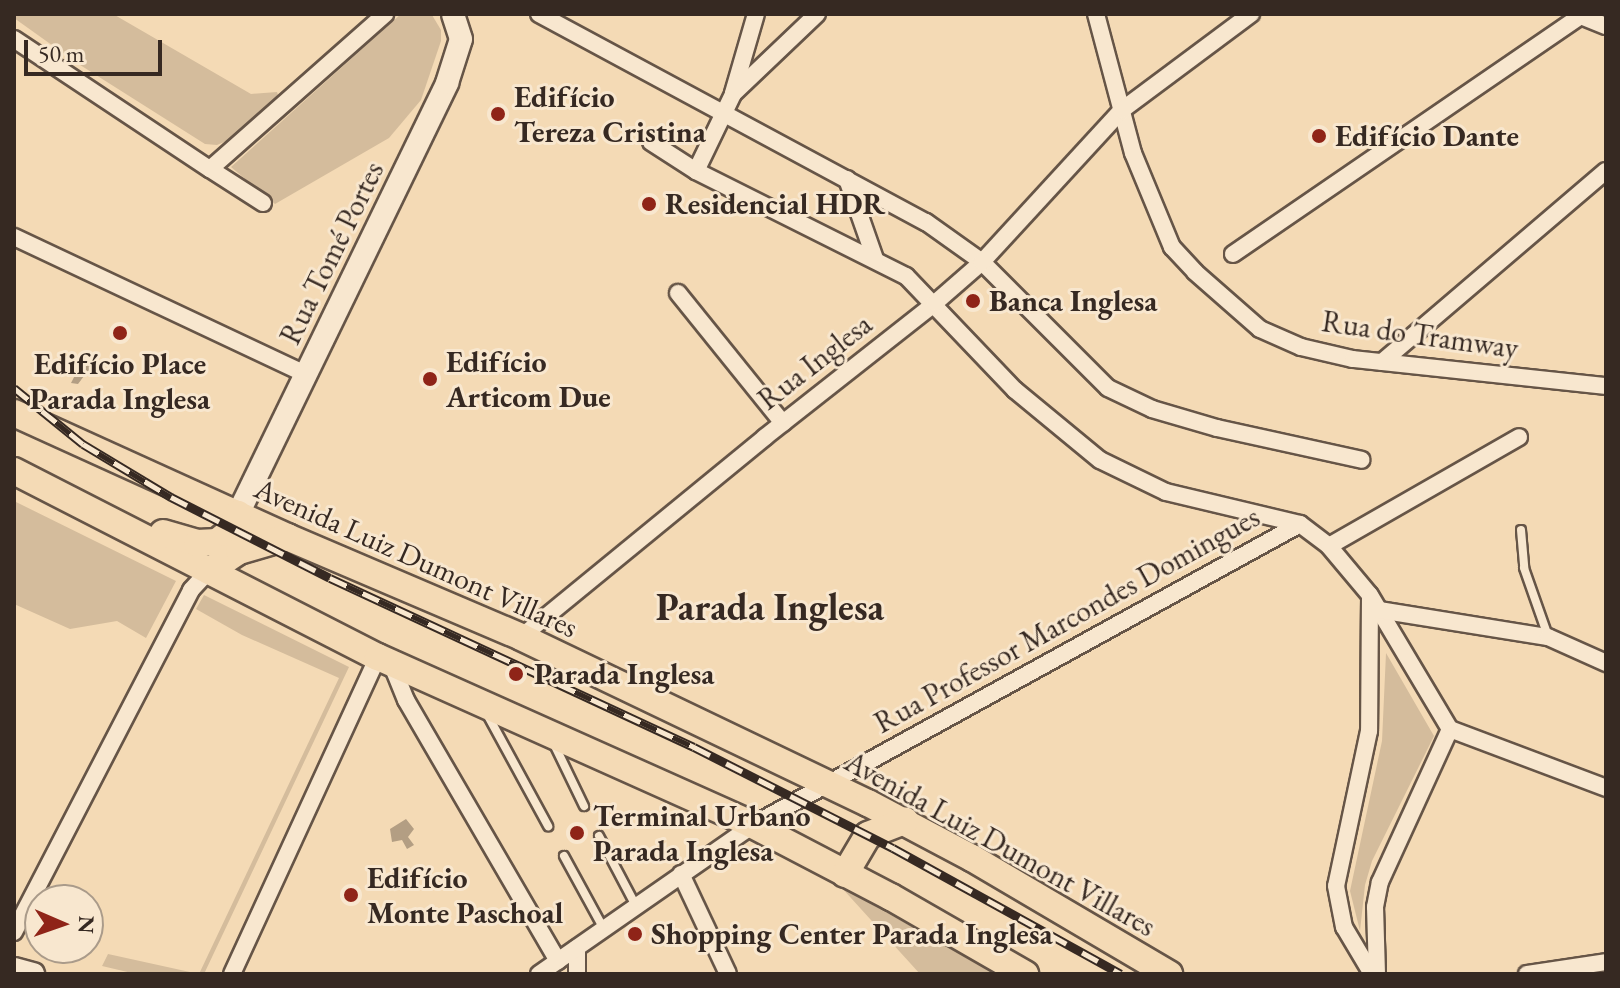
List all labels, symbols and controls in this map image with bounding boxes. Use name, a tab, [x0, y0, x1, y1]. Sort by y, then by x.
scale bar	[28, 24, 166, 74]
text: 50 m	[38, 38, 85, 69]
place label: Edifício Tereza Cristina	[514, 79, 706, 150]
marker: Edifício Tereza Cristina	[489, 105, 507, 123]
place label: Edifício Dante	[1335, 118, 1519, 154]
marker: Edifício Dante	[1310, 127, 1328, 145]
street label: Rua Tomé Portes	[272, 156, 392, 350]
place label: Residencial HDR	[665, 186, 885, 222]
marker: Residencial HDR	[640, 195, 658, 213]
place label: Banca Inglesa	[989, 283, 1157, 319]
marker: Banca Inglesa	[964, 292, 982, 310]
street label: Rua do Tramway	[1320, 303, 1520, 367]
street label: Rua Inglesa	[751, 306, 879, 418]
marker: Edifício Place Parada Inglesa	[111, 324, 129, 342]
place label: Edifício Articom Due	[446, 344, 611, 414]
place label: Edifício Place Parada Inglesa	[30, 346, 210, 416]
marker: Edifício Articom Due	[421, 370, 439, 388]
street label: Avenida Luiz Dumont Villares	[249, 470, 583, 646]
street label: Rua Professor Marcondes Domingues	[868, 499, 1266, 741]
district label: Parada Inglesa	[656, 584, 884, 630]
place label: Parada Inglesa	[534, 656, 714, 692]
marker: Parada Inglesa	[505, 663, 527, 685]
street label: Avenida Luiz Dumont Villares	[838, 744, 1162, 944]
place label: Terminal Urbano Parada Inglesa	[593, 798, 810, 868]
marker: Terminal Urbano Parada Inglesa	[568, 824, 586, 842]
place label: Edifício Monte Paschoal	[367, 860, 563, 930]
north arrow	[24, 884, 104, 964]
marker: Edifício Monte Paschoal	[342, 886, 360, 904]
text: N	[72, 915, 101, 934]
place label: Shopping Center Parada Inglesa	[651, 916, 1053, 952]
marker: Shopping Center Parada Inglesa	[626, 925, 644, 943]

